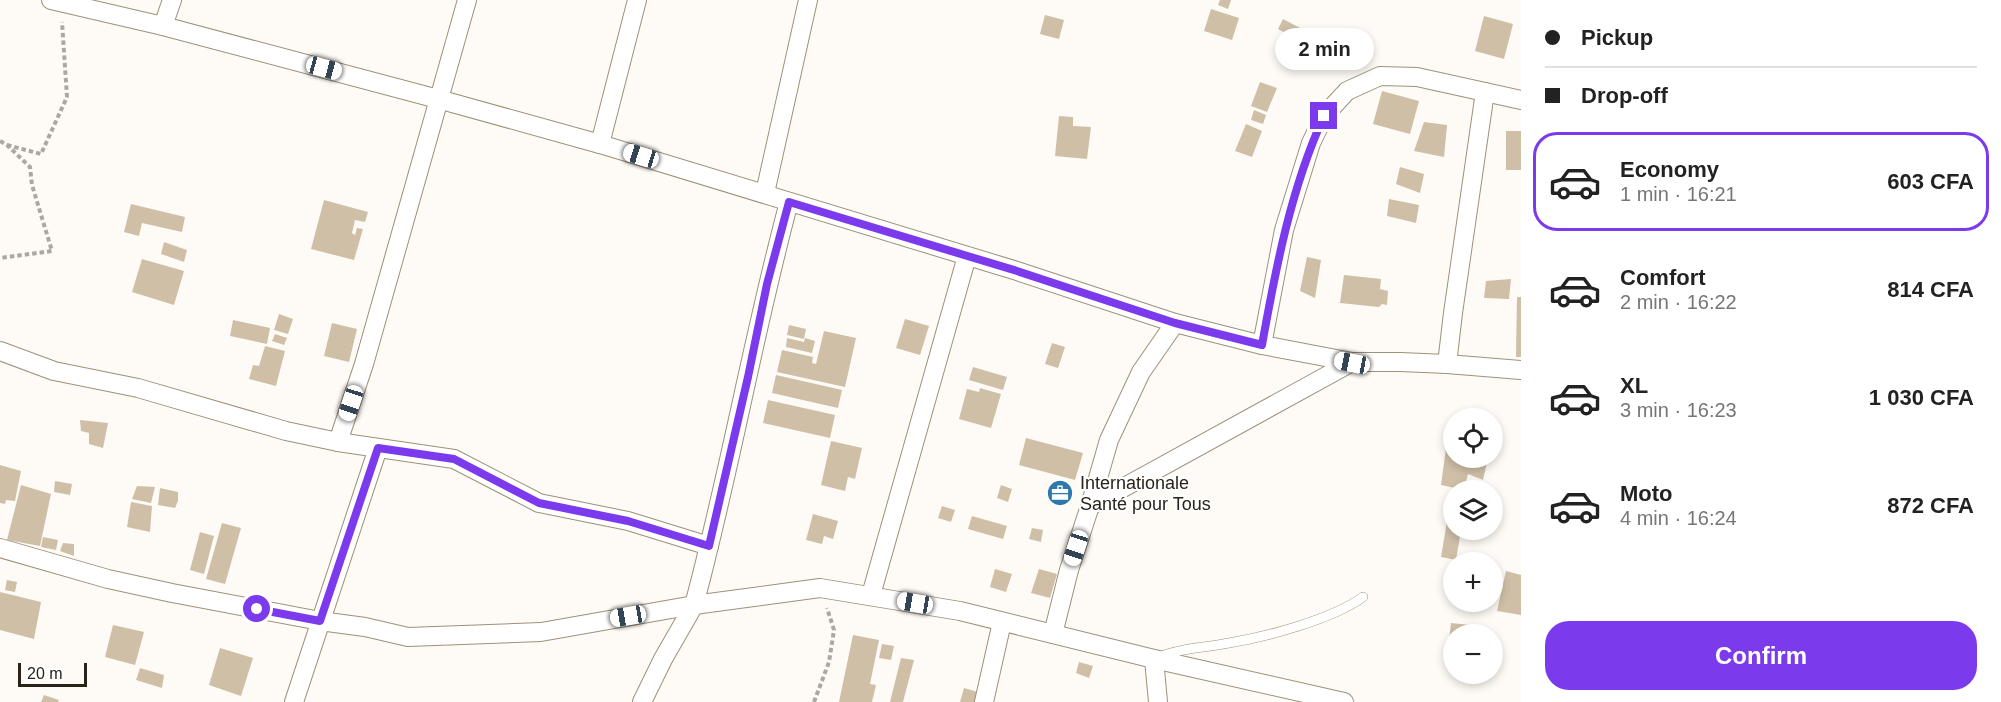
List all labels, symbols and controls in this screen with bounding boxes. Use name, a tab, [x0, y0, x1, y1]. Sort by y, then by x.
text: Pickup	[1581, 25, 1653, 50]
callout: 2 min	[1274, 29, 1374, 71]
text: 2 min	[1298, 38, 1351, 60]
car	[304, 55, 344, 81]
text: Drop-off	[1581, 83, 1668, 108]
route end	[1310, 102, 1337, 129]
car	[621, 142, 661, 170]
icon: car	[1548, 155, 1602, 209]
text: Economy	[1620, 157, 1719, 182]
text: 603 CFA	[1887, 169, 1974, 194]
text: 1 min · 16:21	[1620, 183, 1737, 205]
icon: car	[1548, 263, 1602, 317]
text: Comfort	[1620, 265, 1706, 290]
text: 814 CFA	[1887, 277, 1974, 302]
text: 2 min · 16:22	[1620, 291, 1737, 313]
car	[1333, 351, 1371, 375]
icon: car	[1548, 371, 1602, 425]
text: XL	[1620, 373, 1648, 398]
car	[337, 383, 365, 423]
text: 1 030 CFA	[1869, 385, 1974, 410]
text: 3 min · 16:23	[1620, 399, 1737, 421]
map controls	[1443, 408, 1503, 684]
button: locate	[1443, 408, 1503, 468]
place label: Internationale Santé pour Tous	[1080, 473, 1211, 514]
office icon: Internationale Santé pour Tous	[1045, 478, 1075, 508]
icon: car	[1548, 479, 1602, 533]
button: layers	[1443, 480, 1503, 540]
text: Moto	[1620, 481, 1673, 506]
text: 872 CFA	[1887, 493, 1974, 518]
text: 4 min · 16:24	[1620, 507, 1737, 529]
car	[1062, 528, 1090, 568]
button: +	[1443, 552, 1503, 612]
car	[896, 591, 934, 615]
route start	[243, 595, 270, 622]
car	[609, 604, 647, 628]
button: Confirm	[1545, 621, 1977, 690]
button: −	[1443, 624, 1503, 684]
scale bar	[18, 660, 87, 688]
text: 20 m	[27, 665, 63, 682]

